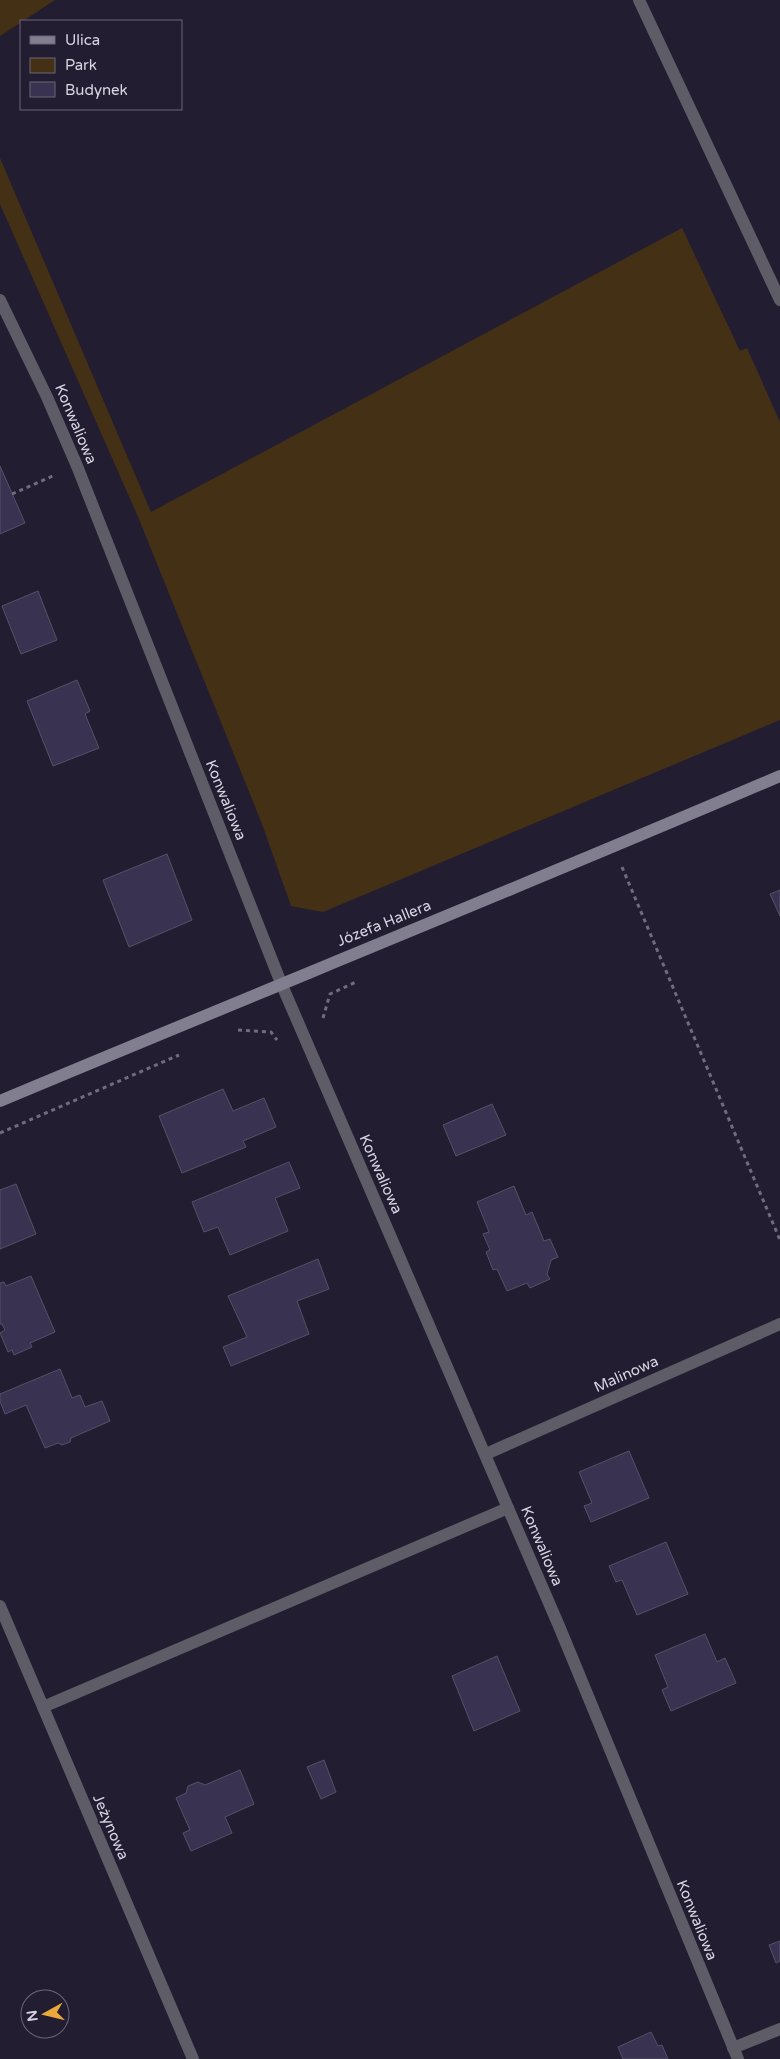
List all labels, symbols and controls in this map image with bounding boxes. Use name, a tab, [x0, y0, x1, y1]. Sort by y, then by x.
legend	[20, 20, 182, 110]
text: Ulica	[65, 31, 100, 49]
text: Park	[65, 56, 97, 74]
text: Budynek	[65, 81, 128, 99]
street label: Konwaliowa	[51, 381, 101, 467]
street label: Konwaliowa	[202, 757, 250, 843]
street label: Józefa Hallera	[334, 896, 434, 950]
street label: Konwaliowa	[355, 1131, 407, 1217]
street label: Malinowa	[591, 1352, 661, 1396]
street label: Konwaliowa	[517, 1503, 567, 1589]
street label: Jeżynowa	[89, 1792, 133, 1862]
street label: Konwaliowa	[673, 1877, 721, 1963]
north arrow	[20, 1989, 70, 2039]
text: N	[23, 2009, 42, 2022]

